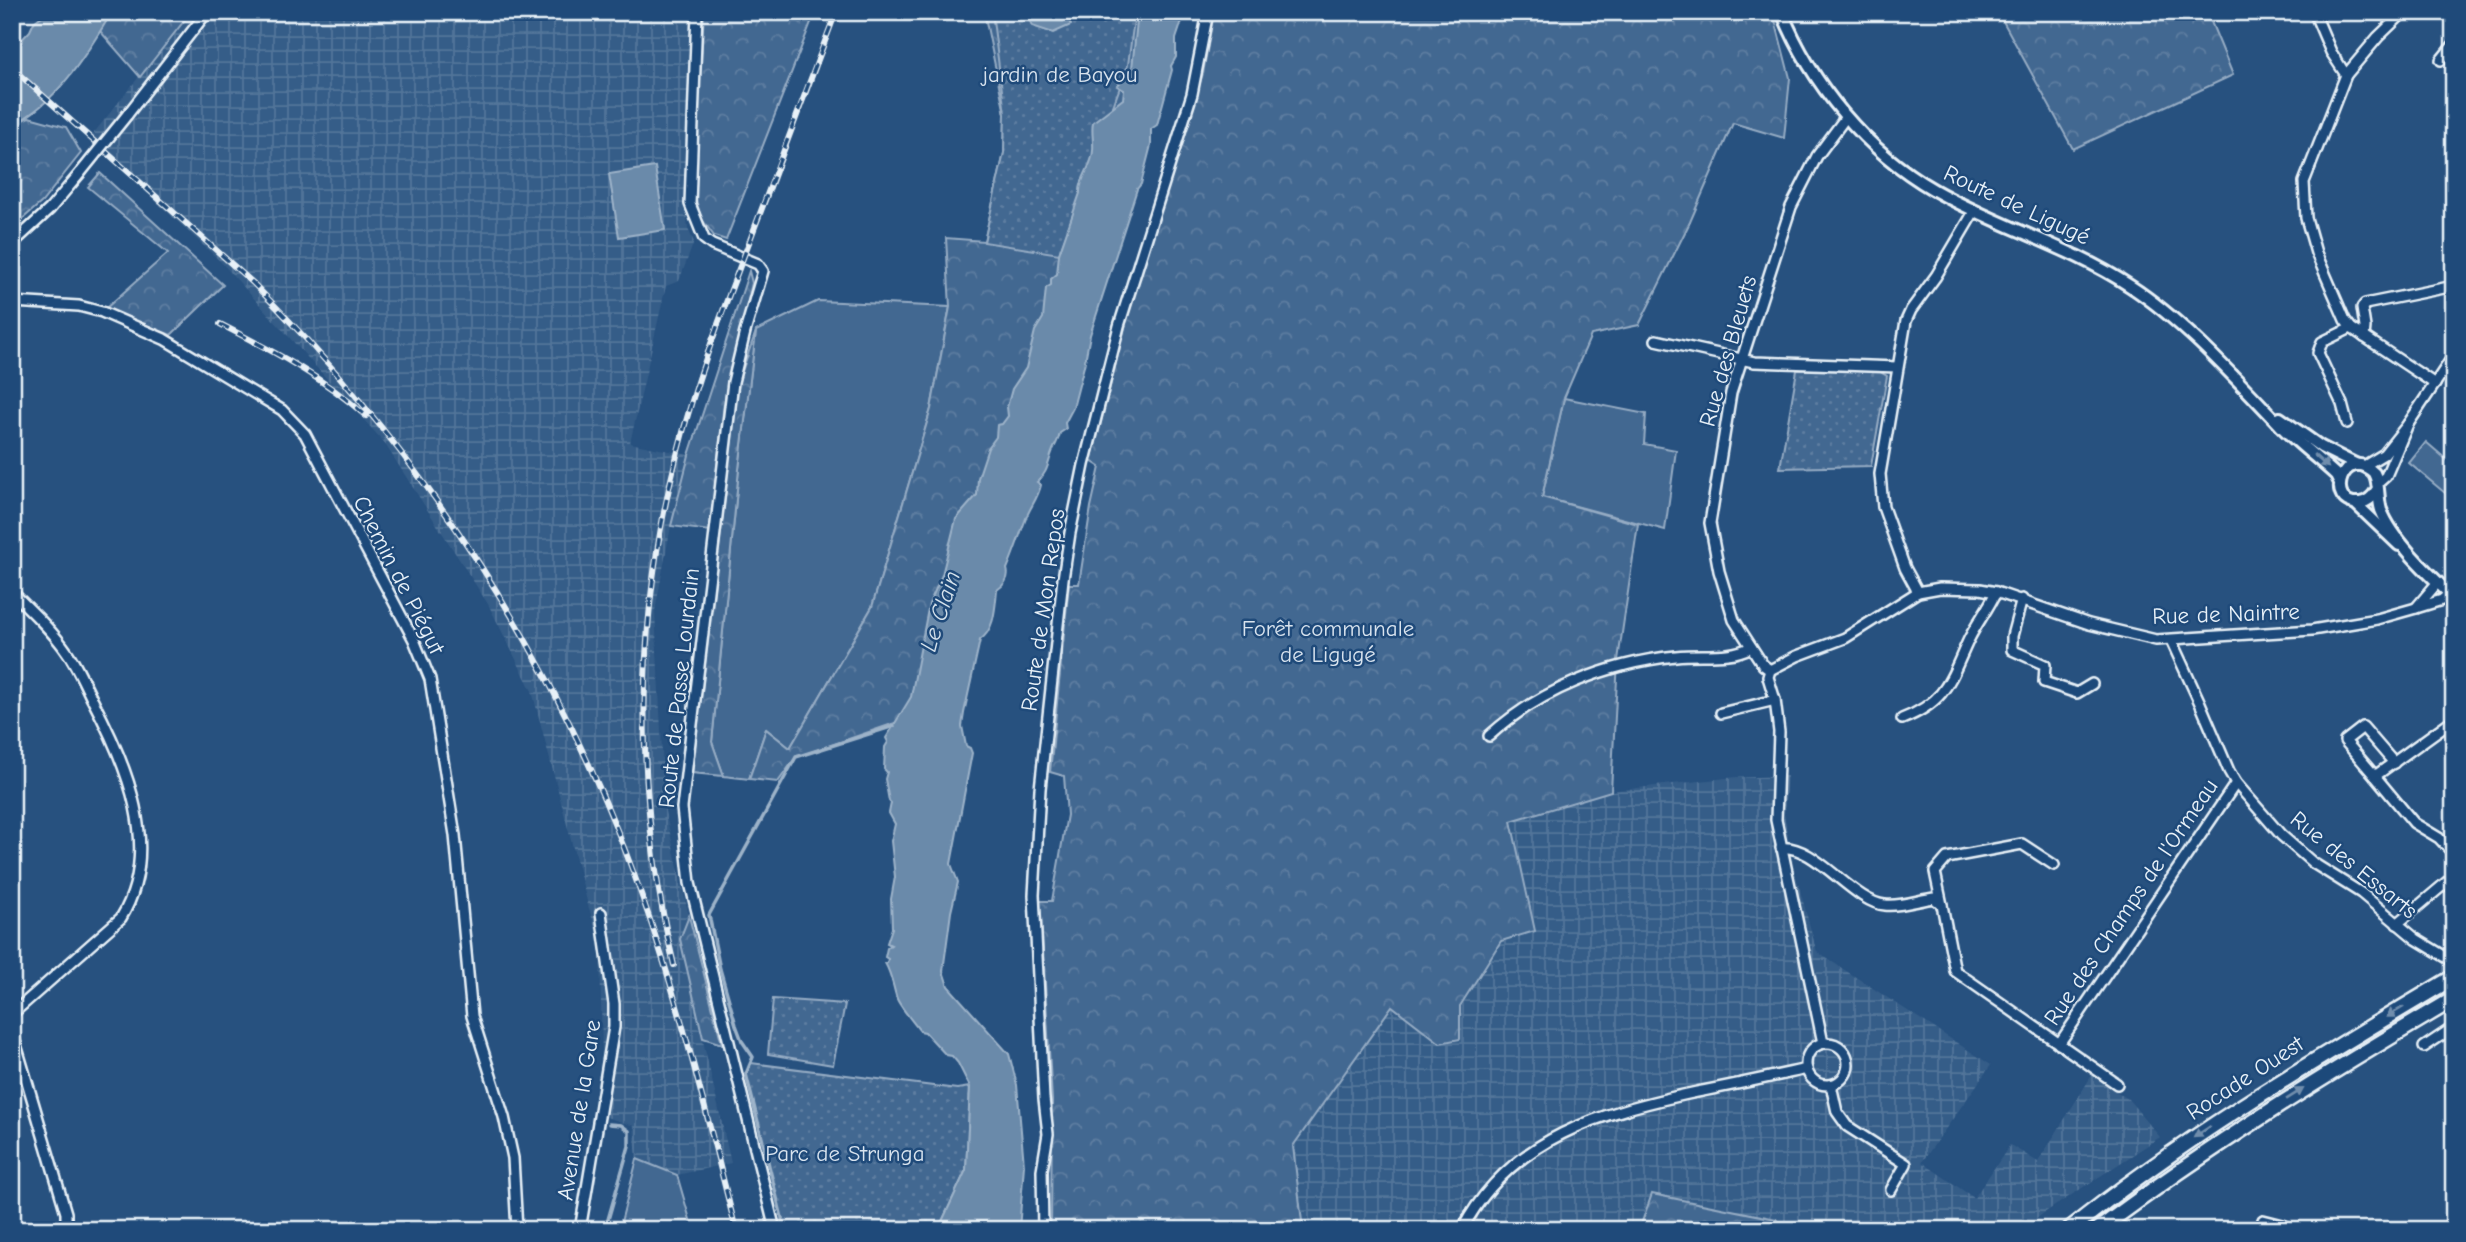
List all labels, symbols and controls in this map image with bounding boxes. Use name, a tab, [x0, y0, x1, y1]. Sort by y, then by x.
park label: jardin de Bayou	[980, 61, 1137, 88]
street label: Route de Ligugé	[1940, 159, 2094, 251]
street label: Rue des Bleuets	[1694, 272, 1762, 430]
one-way arrow	[2312, 453, 2330, 469]
street label: Chemin de Piégut	[347, 491, 451, 660]
street label: Route de Mon Repos	[1015, 507, 1071, 713]
street label: Route de Passe Lourdain	[653, 567, 705, 809]
water label: Le Clain	[914, 567, 966, 655]
street label: Rue de Naintre	[2152, 598, 2300, 630]
park label: Forêt communale de Ligugé	[1242, 615, 1414, 668]
street label: Rue des Champs de l'Ormeau	[2038, 774, 2224, 1030]
street label: Rue des Essarts	[2285, 806, 2423, 924]
one-way arrow	[2386, 1006, 2405, 1018]
street label: Avenue de la Gare	[551, 1018, 607, 1202]
street label: Rocade Ouest	[2181, 1029, 2310, 1126]
one-way arrow	[2285, 1088, 2305, 1101]
one-way arrow	[2193, 1125, 2211, 1139]
park label: Parc de Strunga	[765, 1140, 925, 1167]

